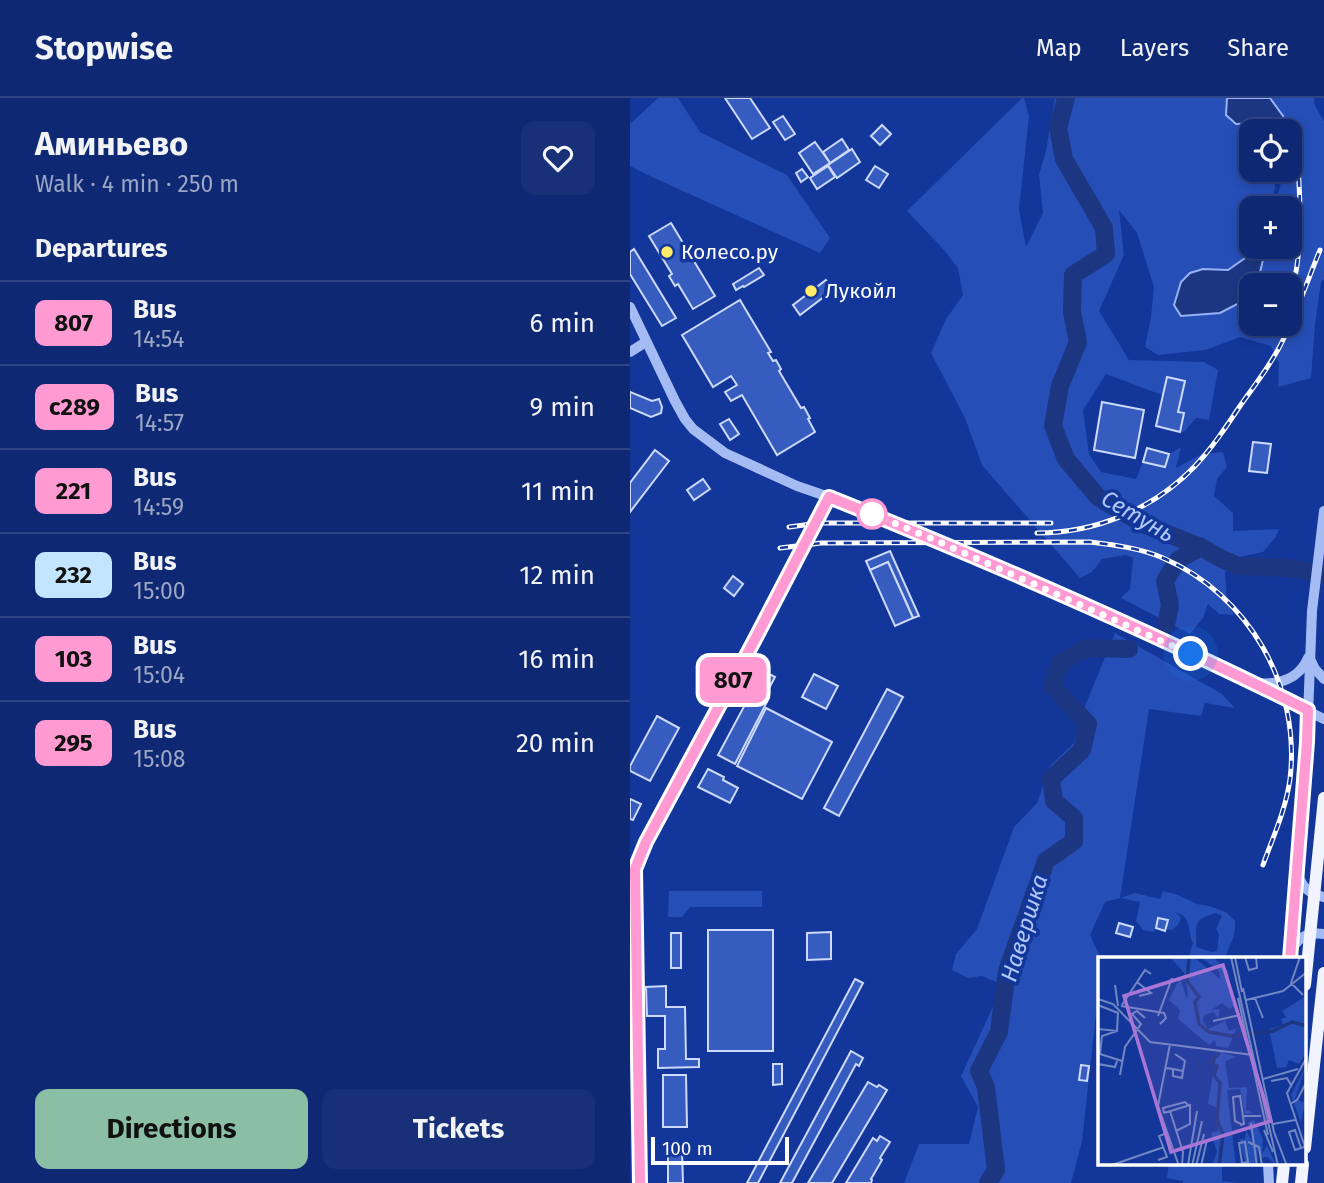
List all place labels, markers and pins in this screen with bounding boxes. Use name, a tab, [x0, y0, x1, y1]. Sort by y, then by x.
place label: Колесо.ру	[681, 239, 779, 265]
marker: Колесо.ру	[659, 244, 675, 260]
place label: Лукойл	[825, 278, 897, 304]
marker: Лукойл	[803, 283, 819, 299]
unlabelled marker	[857, 499, 887, 529]

